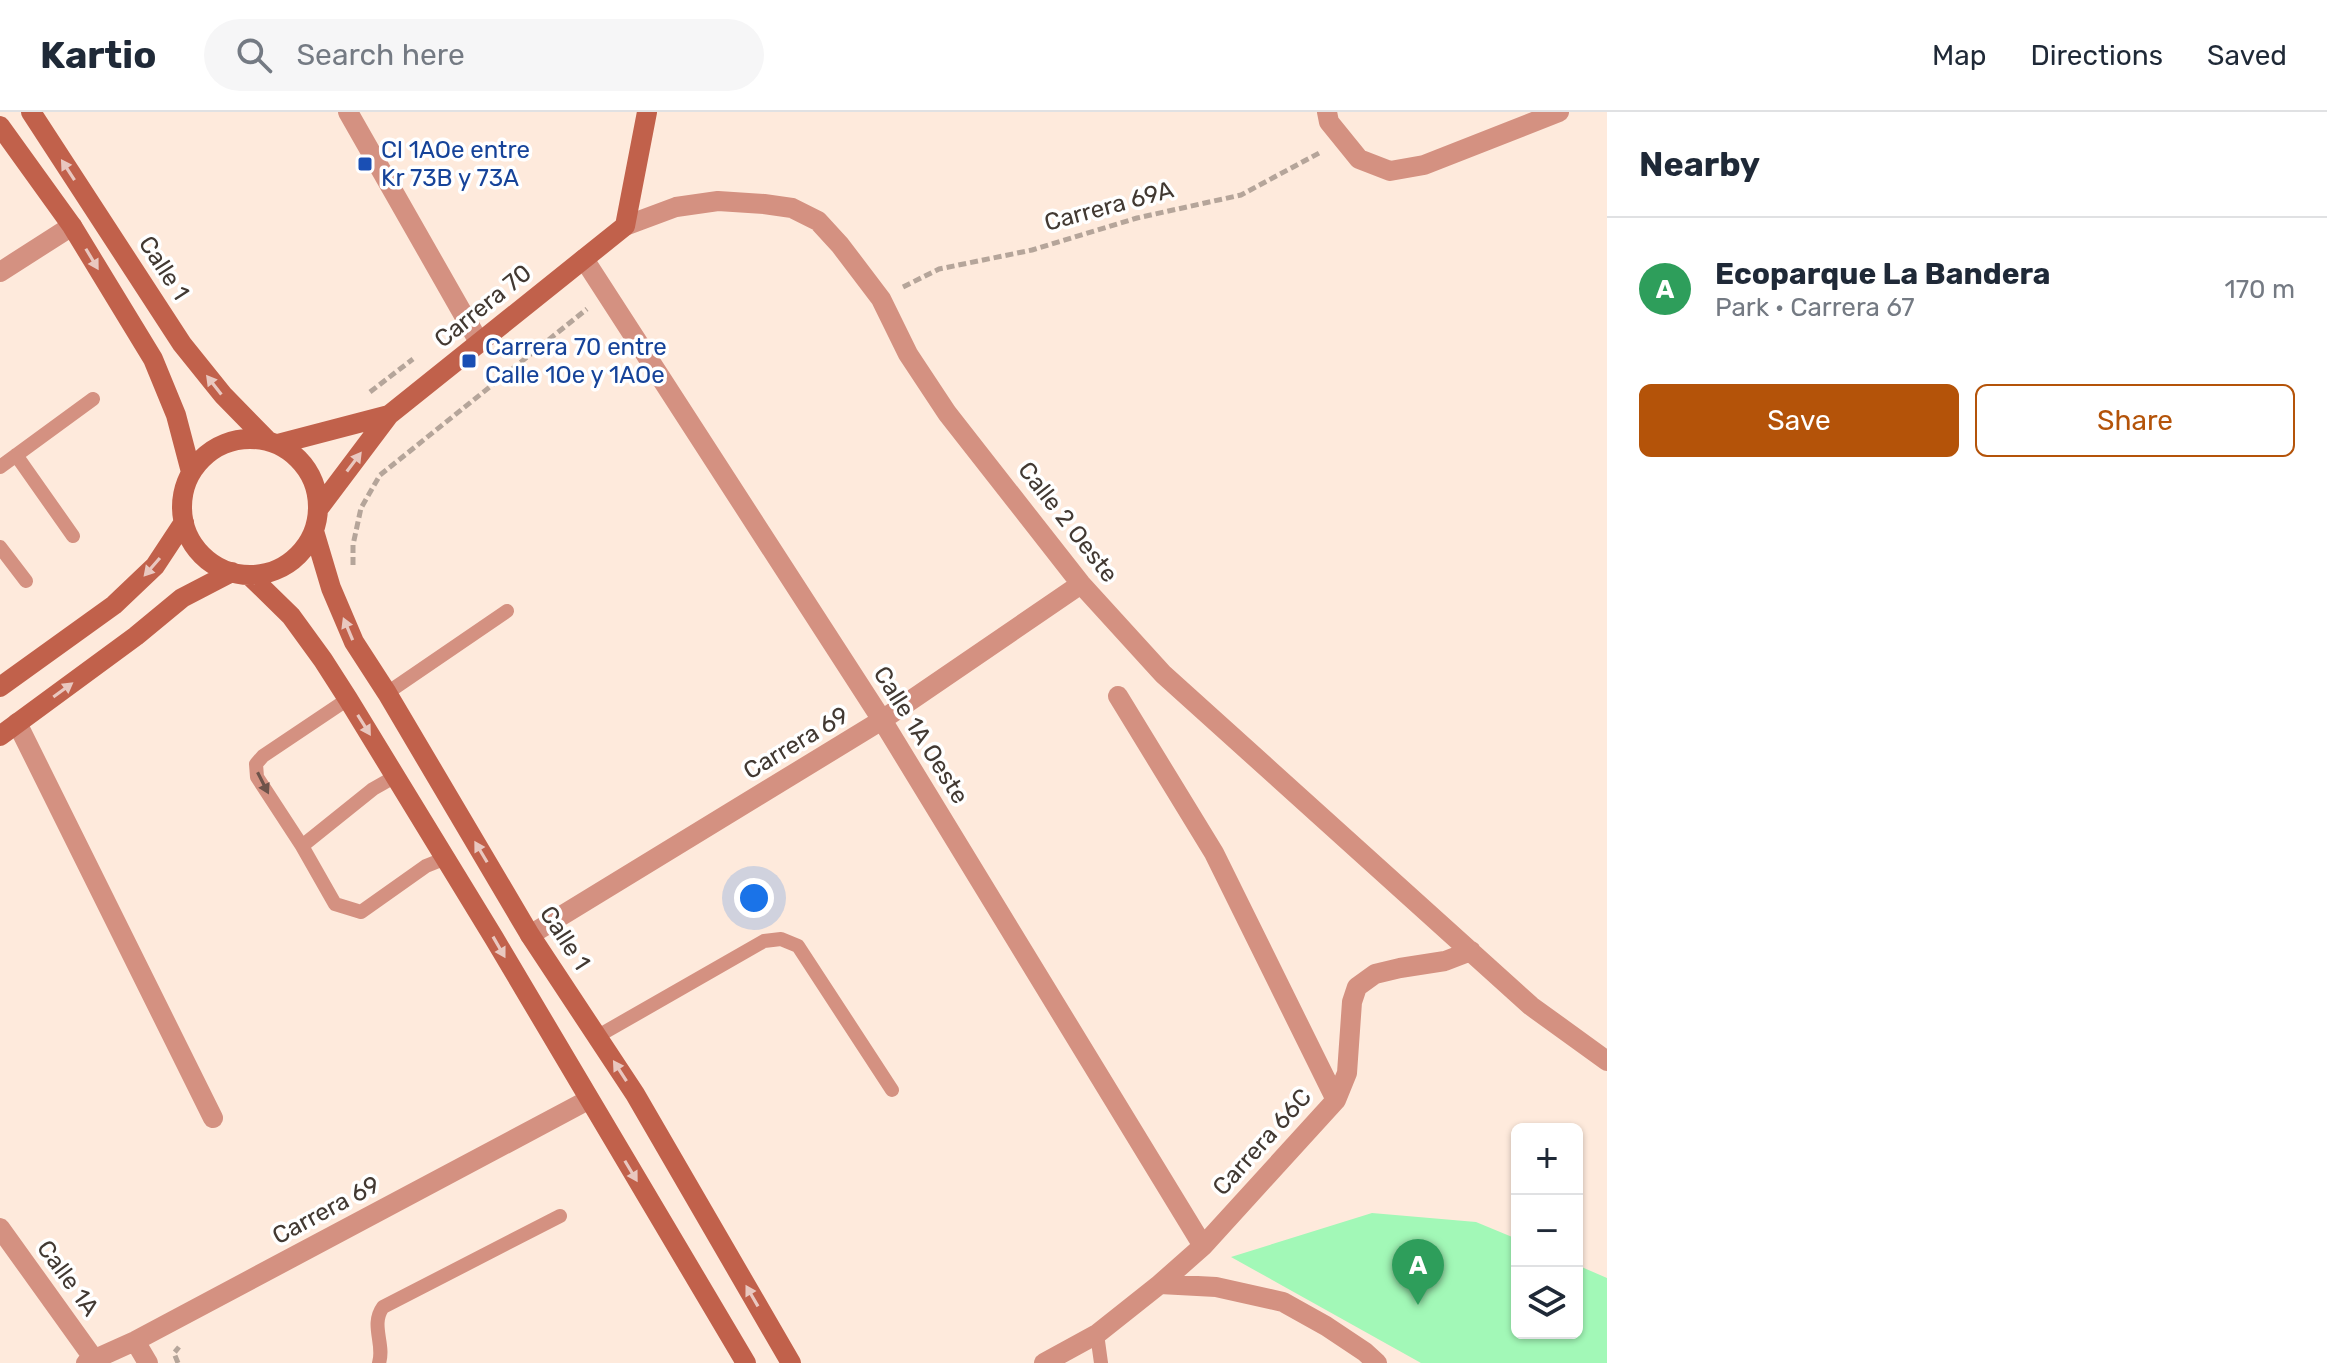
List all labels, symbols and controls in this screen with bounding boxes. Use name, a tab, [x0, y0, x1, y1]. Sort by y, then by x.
search box	[204, 19, 764, 91]
text: Kartio	[40, 32, 156, 78]
icon: search	[232, 33, 276, 77]
text: Search here	[296, 37, 465, 73]
text: Map	[1932, 39, 1986, 72]
text: Directions	[2030, 39, 2163, 72]
text: Saved	[2207, 39, 2287, 72]
place label: Cl 1AOe entre Kr 73B y 73A	[381, 136, 530, 192]
text: Nearby	[1639, 144, 1760, 185]
marker: Cl 1AOe entre Kr 73B y 73A	[356, 155, 374, 173]
one-way arrow	[61, 159, 76, 180]
street label: Carrera 69A	[1041, 175, 1177, 237]
street label: Calle 1	[133, 231, 195, 305]
one-way arrow	[85, 248, 99, 270]
text: Ecoparque La Bandera	[1715, 256, 2051, 292]
street label: Carrera 70	[429, 259, 537, 353]
text: A	[1656, 274, 1674, 305]
text: 170 m	[2225, 274, 2295, 305]
text: Park · Carrera 67	[1715, 292, 1914, 323]
place label: Carrera 70 entre Calle 1Oe y 1AOe	[485, 333, 667, 389]
marker: Carrera 70 entre Calle 1Oe y 1AOe	[460, 352, 478, 370]
one-way arrow	[206, 375, 223, 395]
button: Save	[1639, 384, 1959, 457]
button: Share	[1975, 384, 2295, 457]
one-way arrow	[345, 451, 361, 472]
street label: Calle 2 Oeste	[1012, 456, 1124, 588]
one-way arrow	[144, 556, 161, 576]
one-way arrow	[342, 617, 355, 640]
street label: Calle 1A Oeste	[868, 661, 974, 809]
one-way arrow	[52, 682, 74, 698]
street label: Carrera 69	[738, 701, 854, 785]
one-way arrow	[357, 714, 371, 736]
one-way arrow	[256, 772, 270, 795]
one-way arrow	[474, 841, 488, 863]
your location	[734, 878, 774, 918]
street label: Calle 1	[534, 901, 596, 975]
one-way arrow	[492, 936, 506, 958]
one-way arrow	[613, 1061, 628, 1082]
street label: Carrera 66C	[1207, 1083, 1317, 1201]
map controls	[1511, 1123, 1583, 1339]
button: +	[1511, 1123, 1583, 1195]
one-way arrow	[624, 1160, 638, 1182]
street label: Carrera 69	[268, 1170, 384, 1250]
button: −	[1511, 1195, 1583, 1267]
street label: Calle 1A	[31, 1235, 105, 1321]
pin: A	[1392, 1239, 1444, 1305]
button: layers	[1511, 1267, 1583, 1339]
one-way arrow	[745, 1284, 759, 1307]

